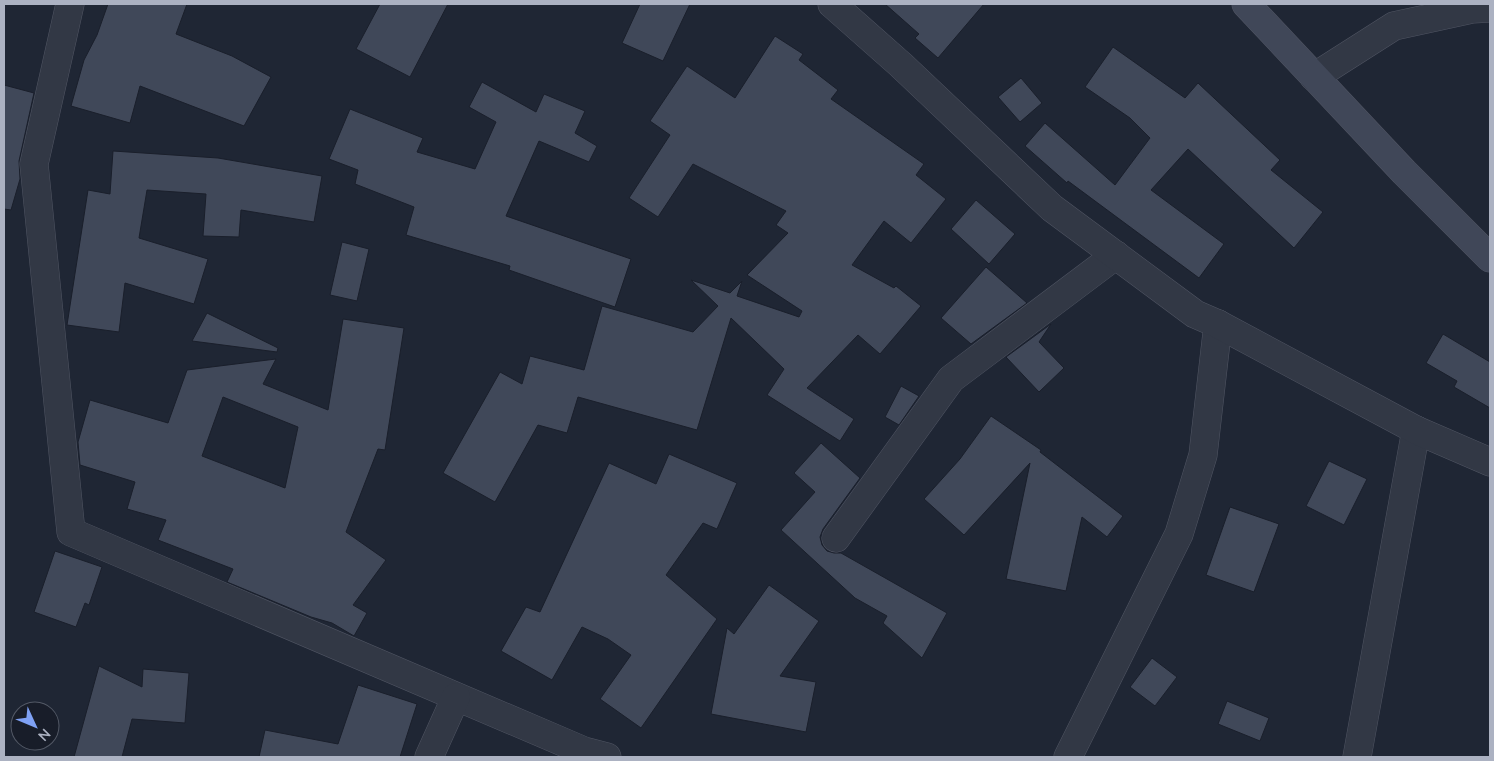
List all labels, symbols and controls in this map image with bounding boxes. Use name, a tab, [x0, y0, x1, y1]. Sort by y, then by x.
north arrow	[10, 701, 60, 751]
text: N	[34, 724, 54, 745]

